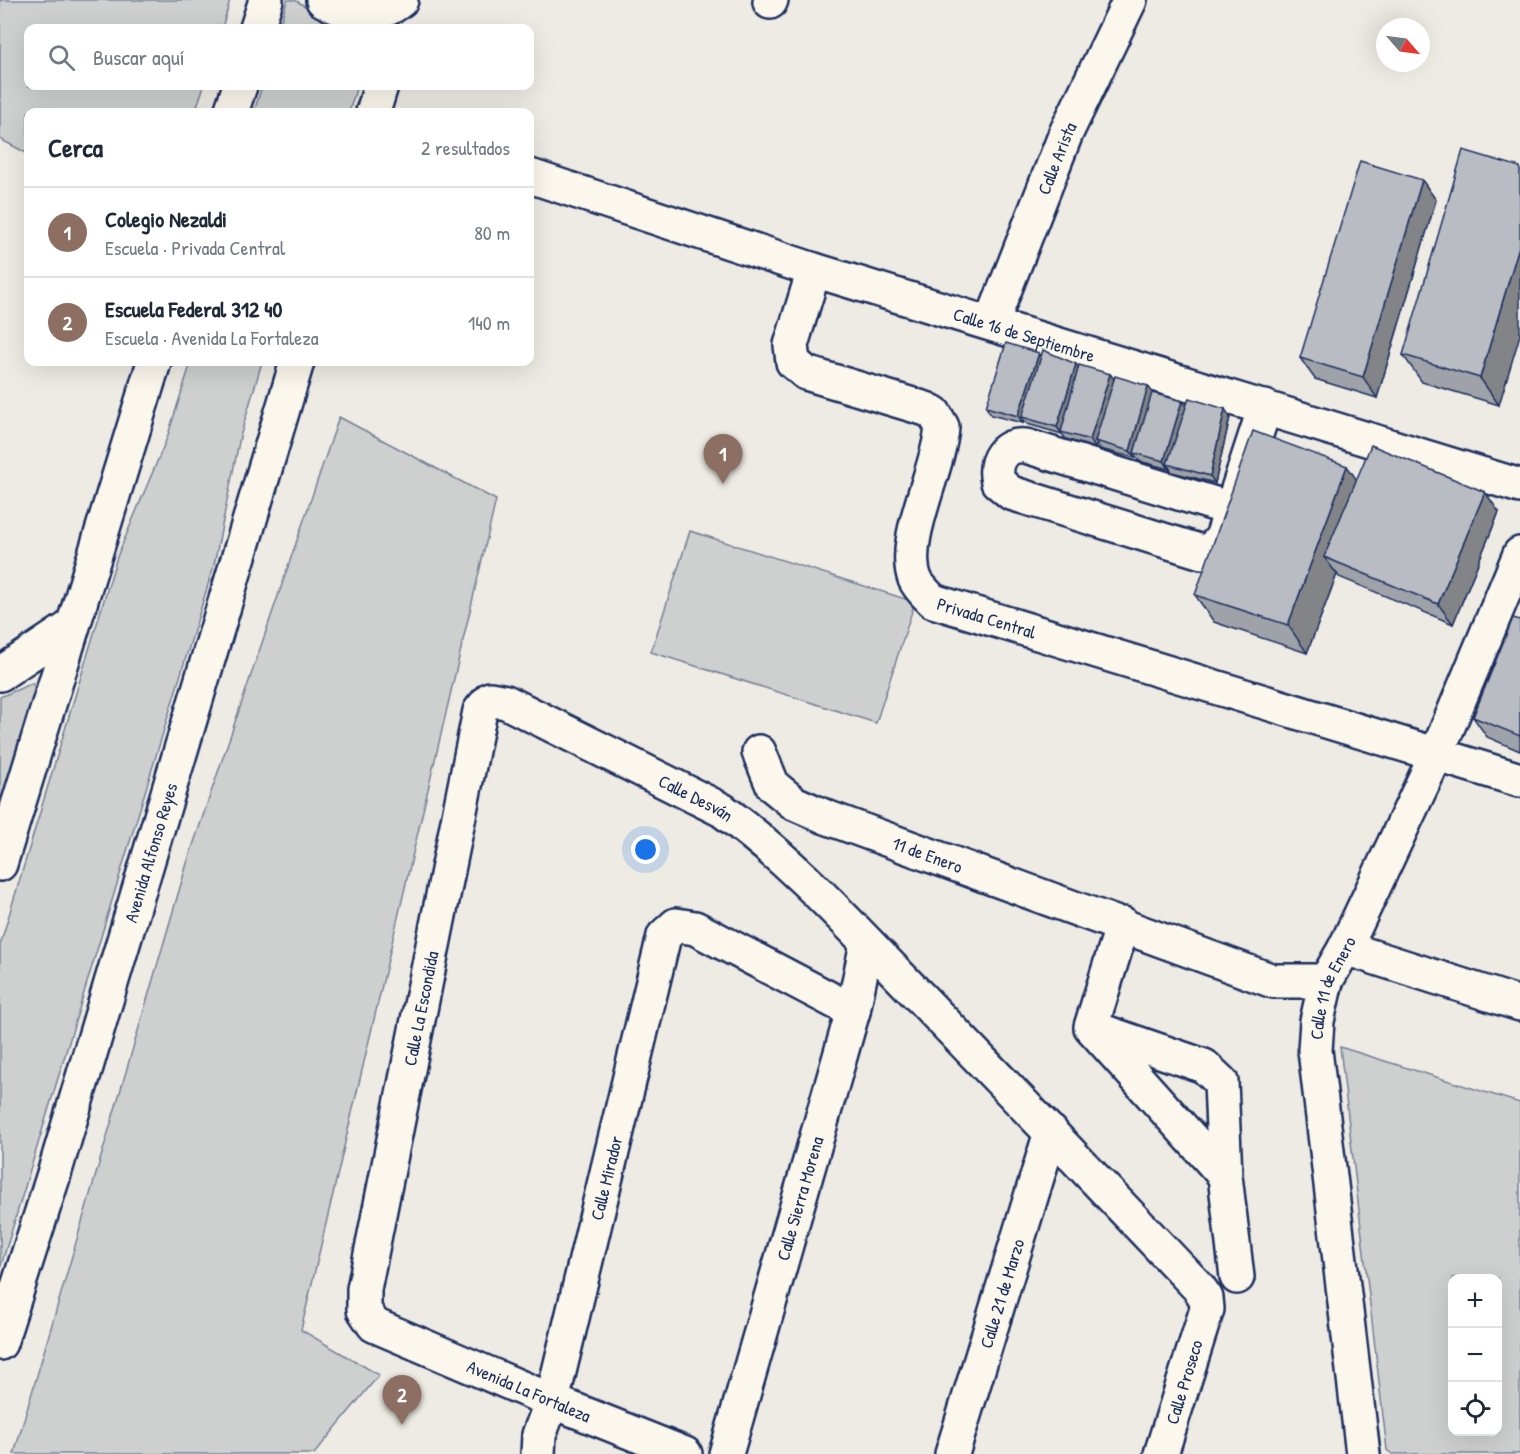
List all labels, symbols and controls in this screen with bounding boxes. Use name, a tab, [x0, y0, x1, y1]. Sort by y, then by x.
north arrow	[1376, 18, 1430, 72]
search box	[24, 24, 534, 90]
icon: search	[45, 41, 78, 74]
text: Buscar aquí	[93, 42, 185, 72]
street label: Calle Arista	[1031, 118, 1082, 198]
text: Cerca	[48, 130, 103, 165]
text: 2 resultados	[421, 134, 510, 161]
text: Colegio Nezaldi	[105, 204, 227, 234]
text: 1	[64, 219, 71, 246]
text: 80 m	[474, 219, 510, 246]
text: Escuela · Privada Central	[105, 234, 285, 261]
text: Escuela Federal 312 40	[105, 294, 282, 324]
street label: Calle 16 de Septiembre	[950, 301, 1098, 368]
text: 2	[63, 309, 72, 336]
text: 140 m	[468, 309, 510, 336]
text: Escuela · Avenida La Fortaleza	[105, 324, 319, 351]
pin: 1	[704, 434, 742, 484]
street label: Privada Central	[934, 591, 1040, 644]
street label: Calle Desván	[655, 768, 739, 827]
street label: Avenida Alfonso Reyes	[118, 780, 183, 925]
street label: 11 de Enero	[889, 830, 966, 879]
your location	[631, 835, 660, 864]
street label: Calle 11 de Enero	[1303, 932, 1361, 1040]
street label: Calle La Escondida	[397, 949, 444, 1068]
street label: Calle Mirador	[584, 1133, 628, 1223]
street label: Calle Sierra Morena	[770, 1133, 829, 1263]
street label: Calle 21 de Marzo	[973, 1236, 1030, 1351]
map controls	[1448, 1274, 1502, 1436]
button: +	[1448, 1274, 1502, 1328]
button: −	[1448, 1328, 1502, 1382]
street label: Calle Proseco	[1159, 1337, 1209, 1427]
street label: Avenida La Fortaleza	[463, 1354, 595, 1428]
pin: 2	[382, 1376, 422, 1425]
button: locate	[1448, 1382, 1502, 1436]

